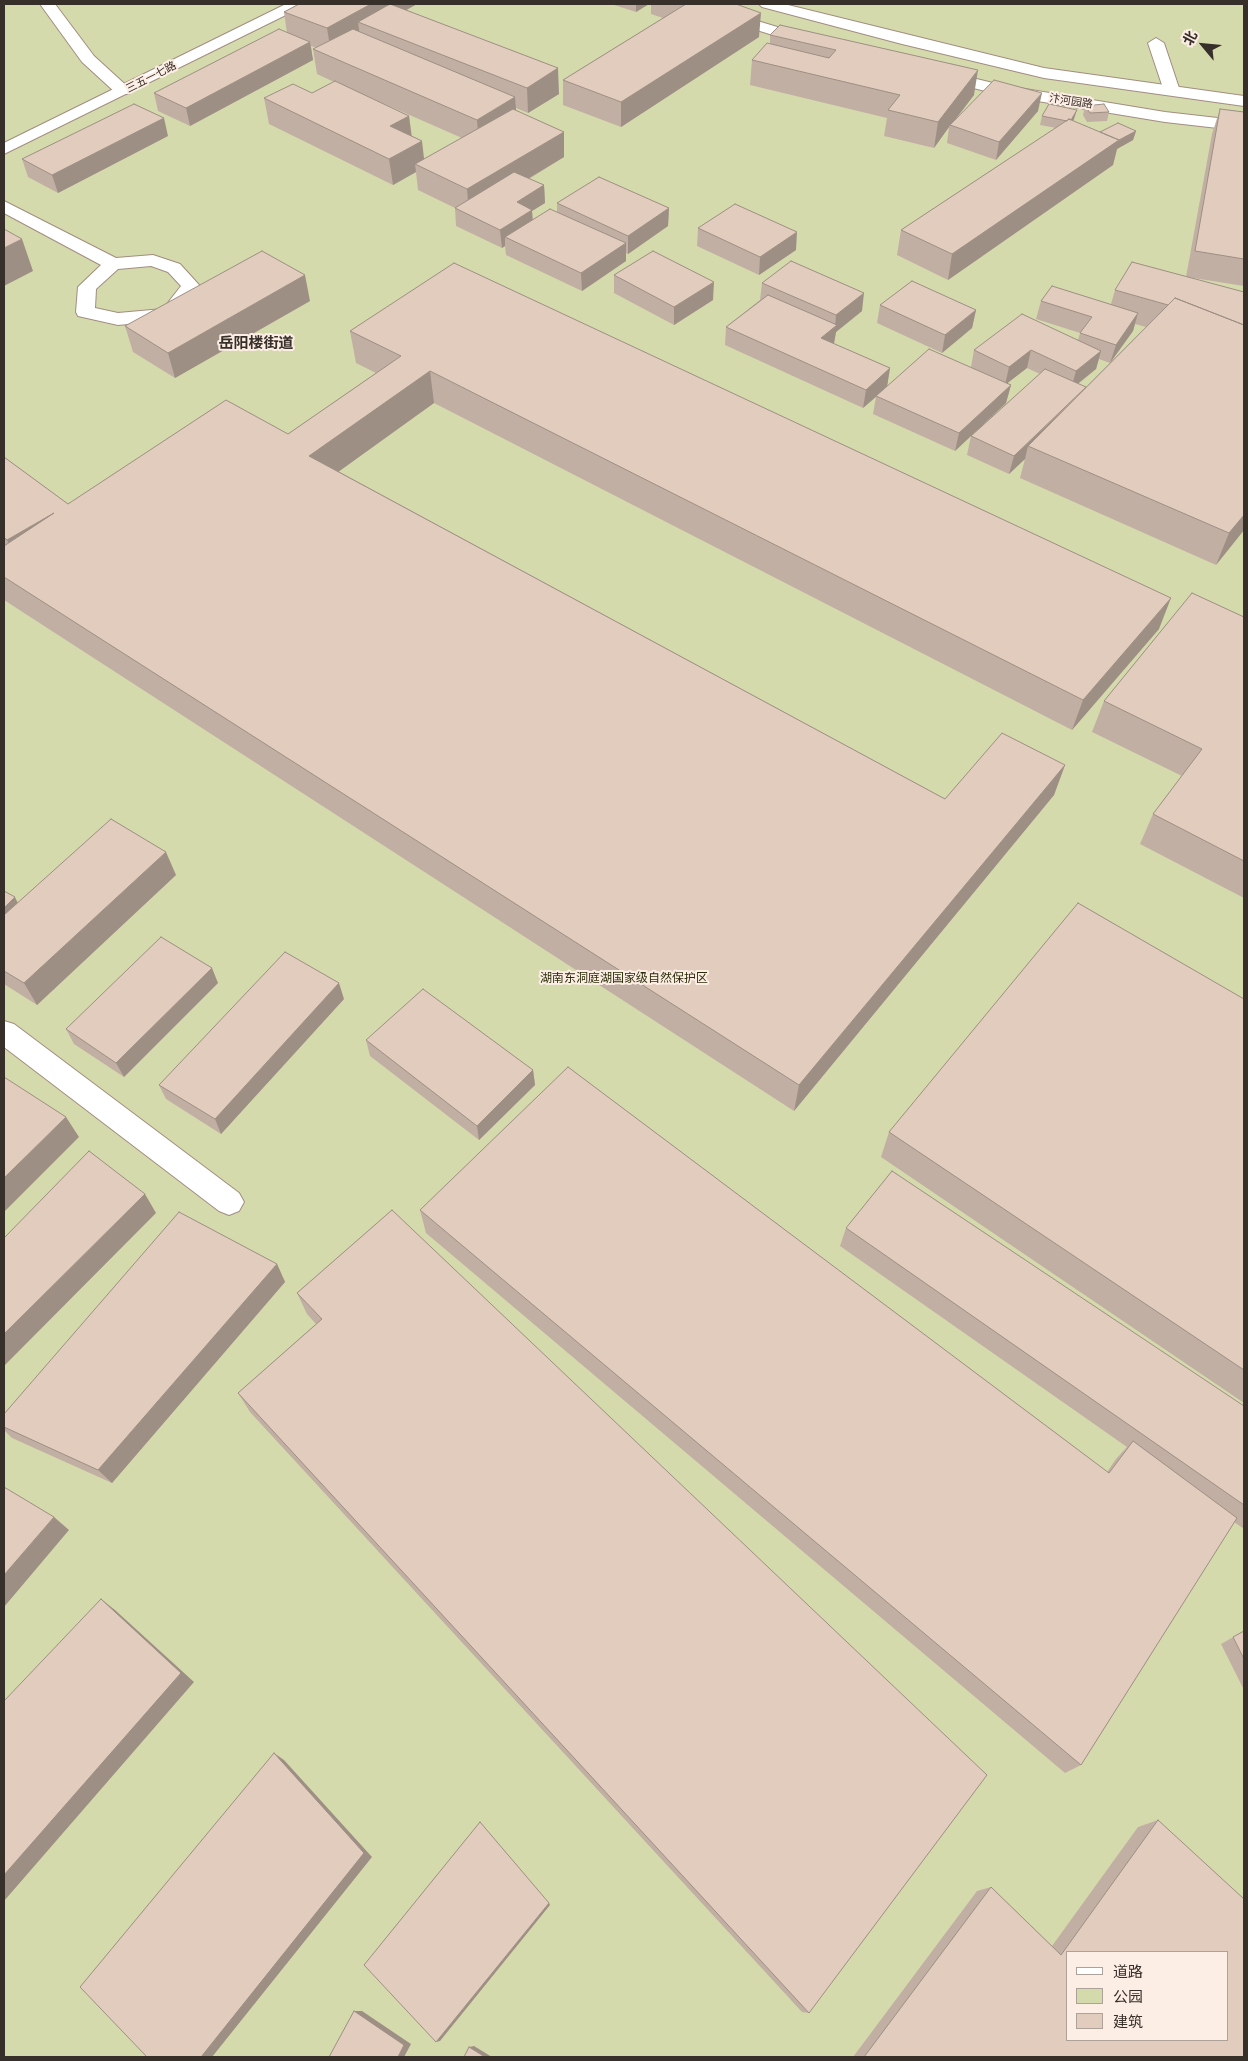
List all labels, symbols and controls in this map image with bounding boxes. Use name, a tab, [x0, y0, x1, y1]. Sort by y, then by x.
north arrow	[1178, 20, 1228, 70]
text: 北	[1179, 28, 1200, 48]
street label: 三五一七路	[124, 59, 178, 95]
street label: 汴河园路	[1048, 91, 1094, 111]
district label: 岳阳楼街道	[219, 334, 293, 352]
park label: 湖南东洞庭湖国家级自然保护区	[540, 971, 708, 985]
legend	[1066, 1951, 1228, 2041]
text: 道路	[1113, 1962, 1143, 1980]
text: 公园	[1113, 1987, 1143, 2005]
text: 建筑	[1113, 2012, 1143, 2030]

